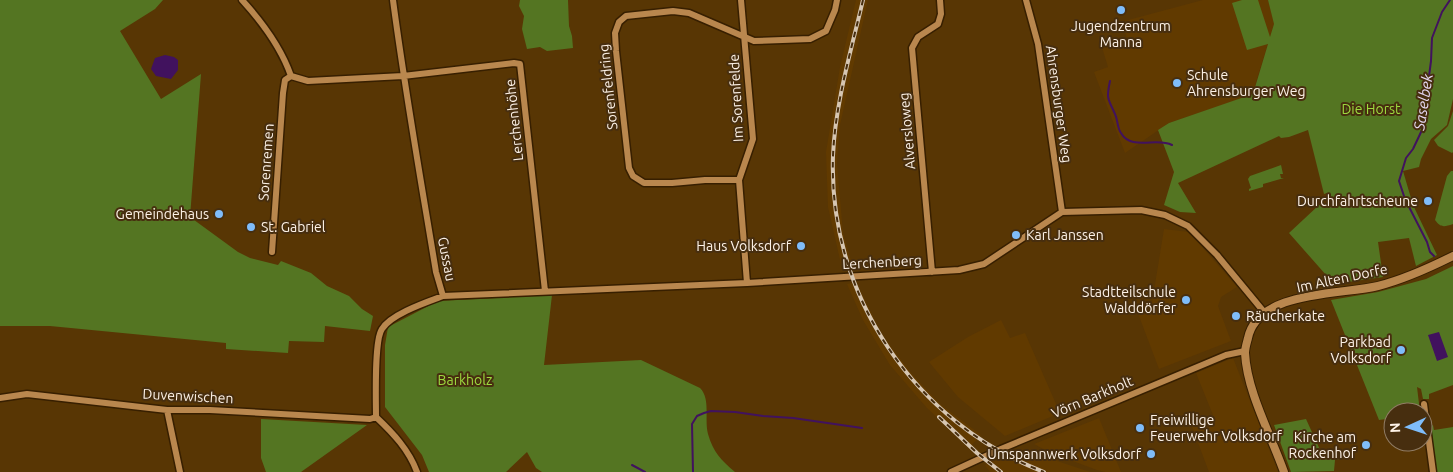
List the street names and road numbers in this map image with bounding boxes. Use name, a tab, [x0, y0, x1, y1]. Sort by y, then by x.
street label: Sorenfeldring	[596, 43, 620, 131]
street label: Ahrensburger Weg	[1043, 44, 1075, 164]
street label: Im Sorenfelde	[726, 54, 746, 142]
street label: Lerchenhöhe	[502, 78, 526, 162]
street label: Alversloweg	[896, 92, 918, 170]
street label: Sorenremen	[255, 123, 277, 201]
street label: Gussau	[435, 236, 459, 282]
street label: Lerchenberg	[842, 252, 922, 272]
street label: Im Alten Dorfe	[1295, 261, 1389, 295]
street label: Vörn Barkholt	[1049, 372, 1136, 421]
street label: Duvenwischen	[142, 386, 234, 406]

